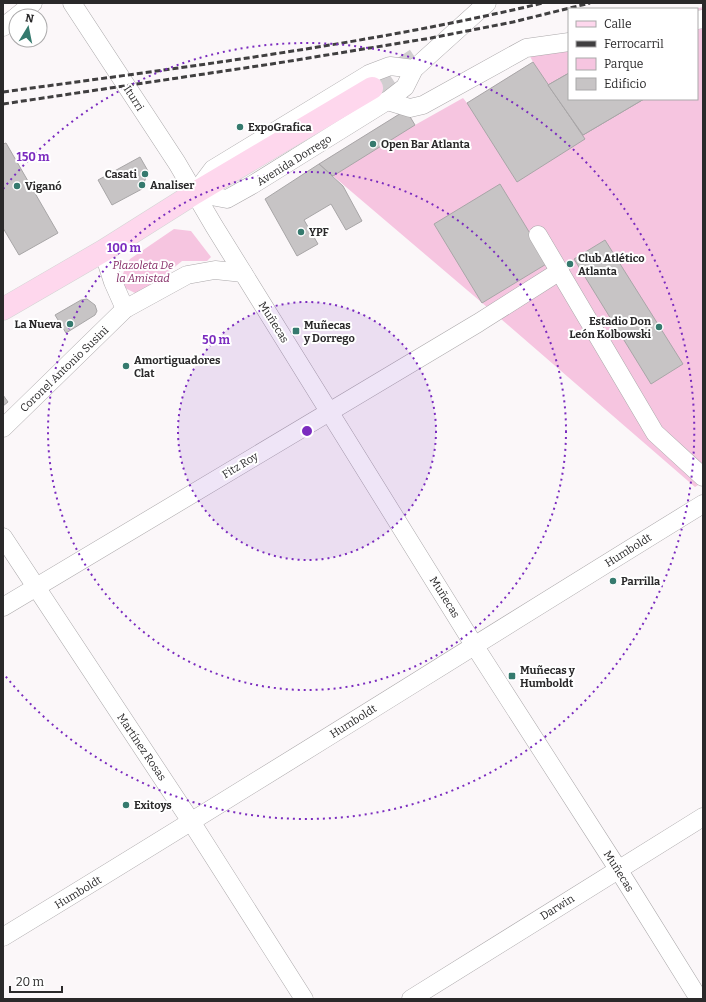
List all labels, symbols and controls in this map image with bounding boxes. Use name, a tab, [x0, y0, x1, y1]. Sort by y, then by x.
north arrow	[8, 8, 48, 48]
legend	[568, 8, 698, 100]
text: N	[24, 12, 35, 26]
text: Calle	[604, 17, 632, 31]
text: Ferrocarril	[604, 37, 664, 51]
text: Parque	[604, 57, 643, 71]
text: Edificio	[604, 77, 646, 91]
street label: Iturri	[121, 83, 147, 114]
place label: ExpoGrafica	[248, 121, 313, 134]
marker: ExpoGrafica	[235, 122, 245, 132]
street label: Avenida Dorrego	[255, 132, 334, 189]
place label: Open Bar Atlanta	[381, 138, 471, 151]
marker: Open Bar Atlanta	[368, 139, 378, 149]
text: 150 m	[17, 150, 50, 164]
place label: Casati	[105, 168, 138, 181]
marker: Casati	[140, 169, 150, 179]
place label: Analiser	[150, 179, 195, 192]
place label: Viganó	[25, 180, 62, 193]
marker: Analiser	[137, 180, 147, 190]
marker: Viganó	[12, 181, 22, 191]
place label: YPF	[309, 226, 329, 239]
marker: YPF	[296, 227, 306, 237]
text: 100 m	[107, 241, 142, 255]
place label: Club Atlético Atlanta	[578, 252, 645, 278]
park label: Plazoleta De la Amistad	[113, 259, 174, 285]
marker: Club Atlético Atlanta	[565, 259, 575, 269]
street label: Muñecas	[256, 299, 291, 345]
place label: Estadio Don León Kolbowski	[569, 315, 651, 341]
place label: La Nueva	[15, 318, 63, 331]
marker: La Nueva	[65, 319, 75, 329]
place label: Muñecas y Dorrego	[303, 319, 355, 345]
marker: Estadio Don León Kolbowski	[654, 322, 664, 332]
street label: Coronel Antonio Susini	[17, 323, 112, 415]
marker: Muñecas y Dorrego	[291, 326, 301, 336]
text: 50 m	[202, 333, 230, 347]
place label: Amortiguadores Clat	[134, 354, 221, 380]
marker: Amortiguadores Clat	[121, 361, 131, 371]
centre of rings	[300, 424, 314, 438]
street label: Fitz Roy	[220, 450, 261, 481]
street label: Humboldt	[603, 531, 654, 570]
street label: Muñecas	[427, 574, 462, 620]
place label: Parrilla	[621, 575, 661, 588]
marker: Parrilla	[608, 576, 618, 586]
place label: Muñecas y Humboldt	[520, 664, 576, 690]
marker: Muñecas y Humboldt	[507, 671, 517, 681]
street label: Humboldt	[328, 702, 379, 741]
street label: Martínez Rosas	[114, 711, 169, 783]
place label: Exitoys	[134, 799, 172, 812]
marker: Exitoys	[121, 800, 131, 810]
street label: Muñecas	[601, 848, 636, 894]
street label: Humboldt	[52, 873, 104, 912]
street label: Darwin	[538, 892, 577, 923]
scale bar	[10, 968, 62, 994]
text: 20 m	[16, 975, 45, 989]

